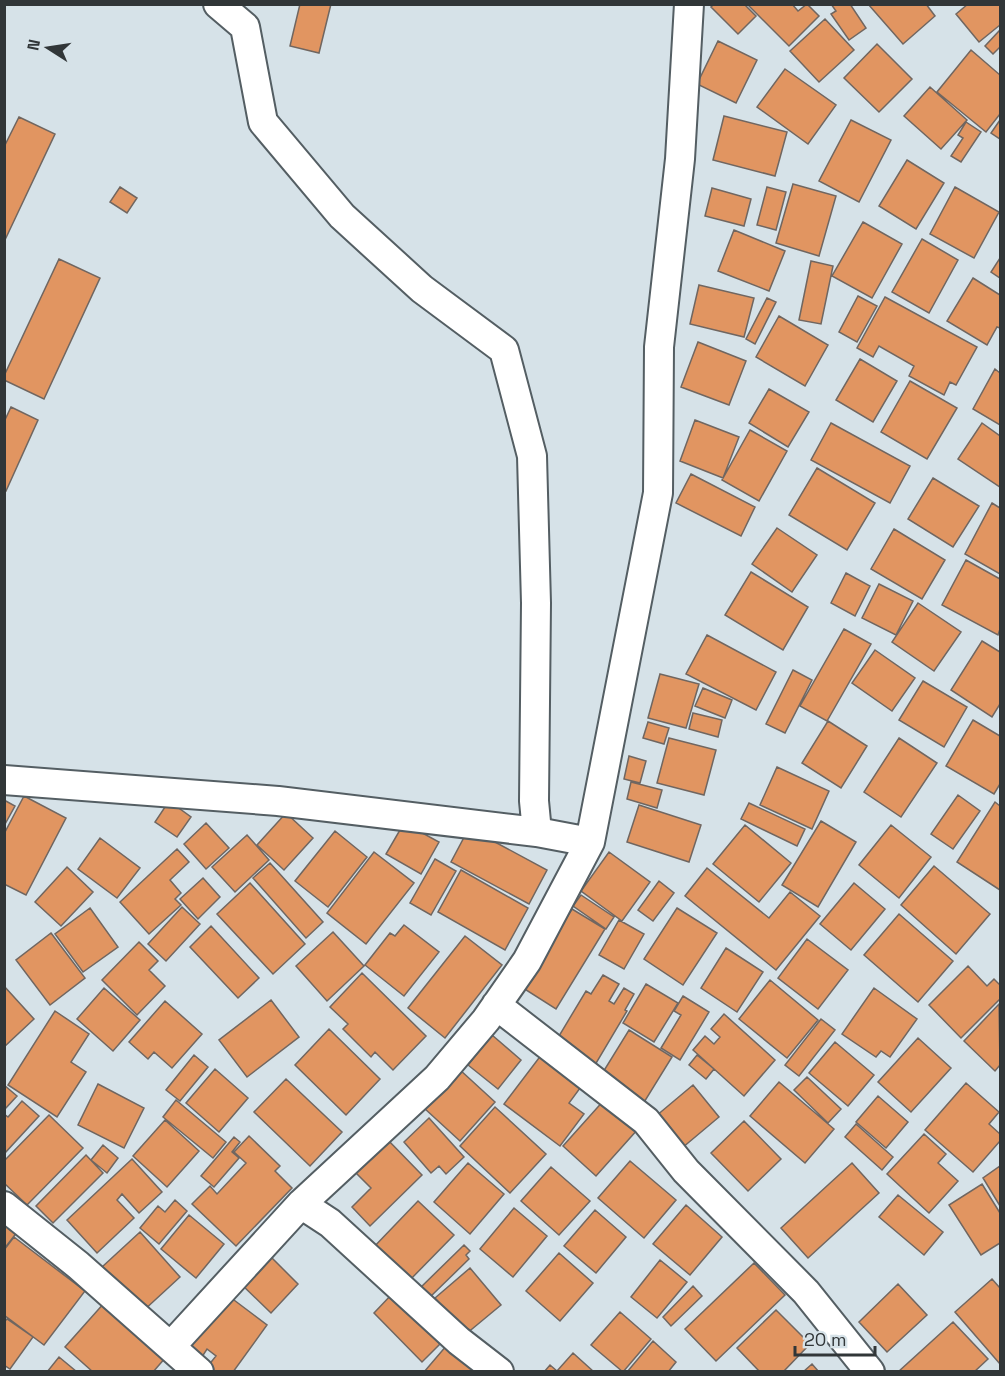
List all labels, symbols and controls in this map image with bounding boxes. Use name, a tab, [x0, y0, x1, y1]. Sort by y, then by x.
north arrow	[18, 18, 78, 78]
text: N	[22, 38, 45, 52]
scale bar	[795, 1319, 874, 1357]
text: 20 m	[804, 1328, 847, 1351]

